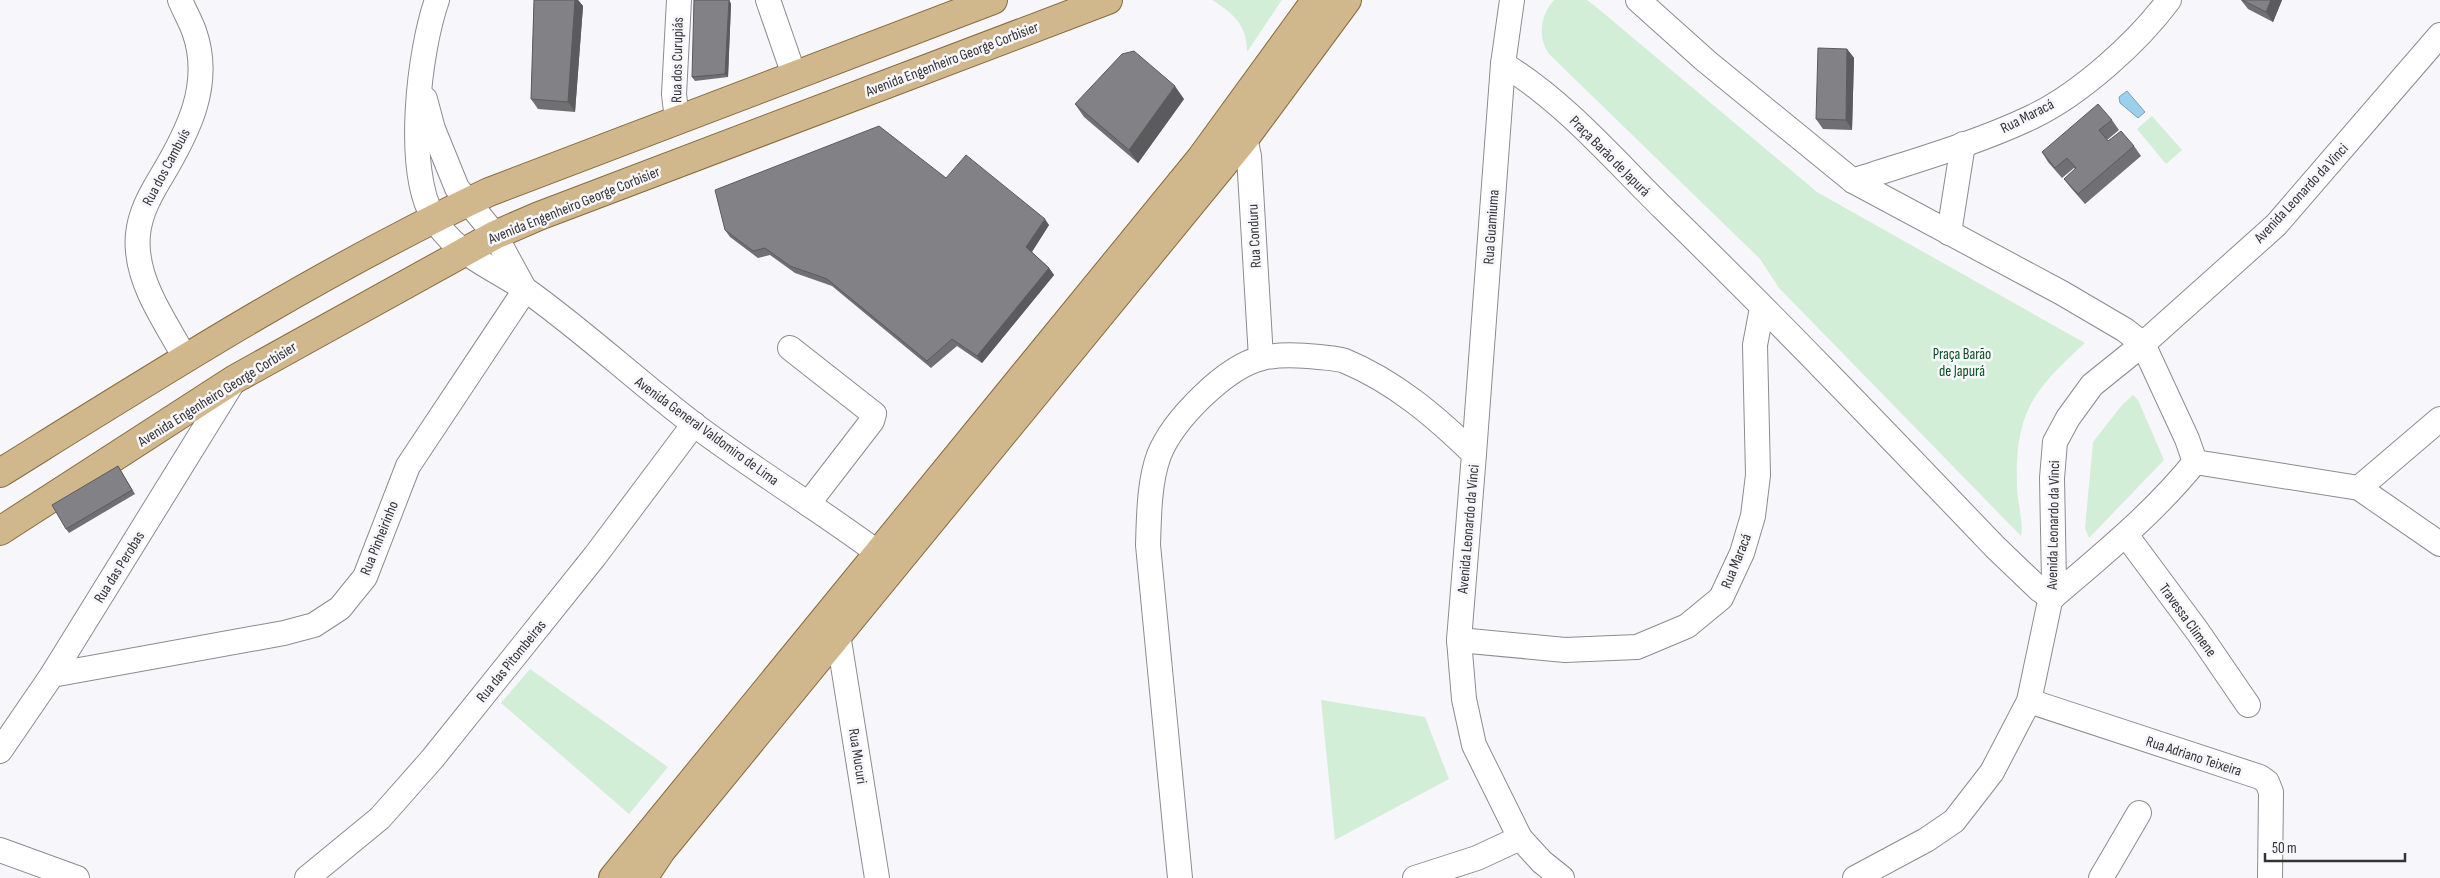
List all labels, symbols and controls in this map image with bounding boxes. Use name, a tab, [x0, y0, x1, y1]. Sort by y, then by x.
street label: Rua dos Curupiás	[667, 17, 688, 103]
street label: Avenida Engenheiro George Corbisier	[862, 17, 1042, 102]
street label: Rua Maracá	[1997, 95, 2057, 138]
street label: Praça Barão de Japurá	[1565, 112, 1654, 201]
street label: Rua dos Cambuís	[138, 125, 195, 209]
street label: Avenida Leonardo da Vinci	[2250, 139, 2353, 248]
street label: Avenida Engenheiro George Corbisier	[485, 162, 664, 249]
street label: Rua Guamiuma	[1479, 189, 1504, 265]
street label: Rua Conduru	[1243, 203, 1266, 269]
street label: Avenida Engenheiro George Corbisier	[133, 337, 301, 452]
park label: Praça Barão de Japurá	[1933, 345, 1991, 381]
street label: Avenida General Valdomiro de Lima	[630, 372, 783, 490]
street label: Avenida Leonardo da Vinci	[2043, 460, 2064, 591]
street label: Avenida Leonardo da Vinci	[1453, 463, 1484, 595]
street label: Rua Pinheirinho	[356, 498, 403, 578]
street label: Rua das Perobas	[90, 528, 149, 607]
street label: Rua Maracá	[1717, 531, 1756, 591]
street label: Travessa Climene	[2155, 580, 2221, 661]
street label: Rua das Pitombeiras	[472, 616, 551, 706]
street label: Rua Mucuri	[844, 727, 871, 785]
street label: Rua Adriano Teixeira	[2144, 732, 2244, 781]
scale bar	[2265, 830, 2405, 862]
text: 50 m	[2272, 839, 2297, 858]

